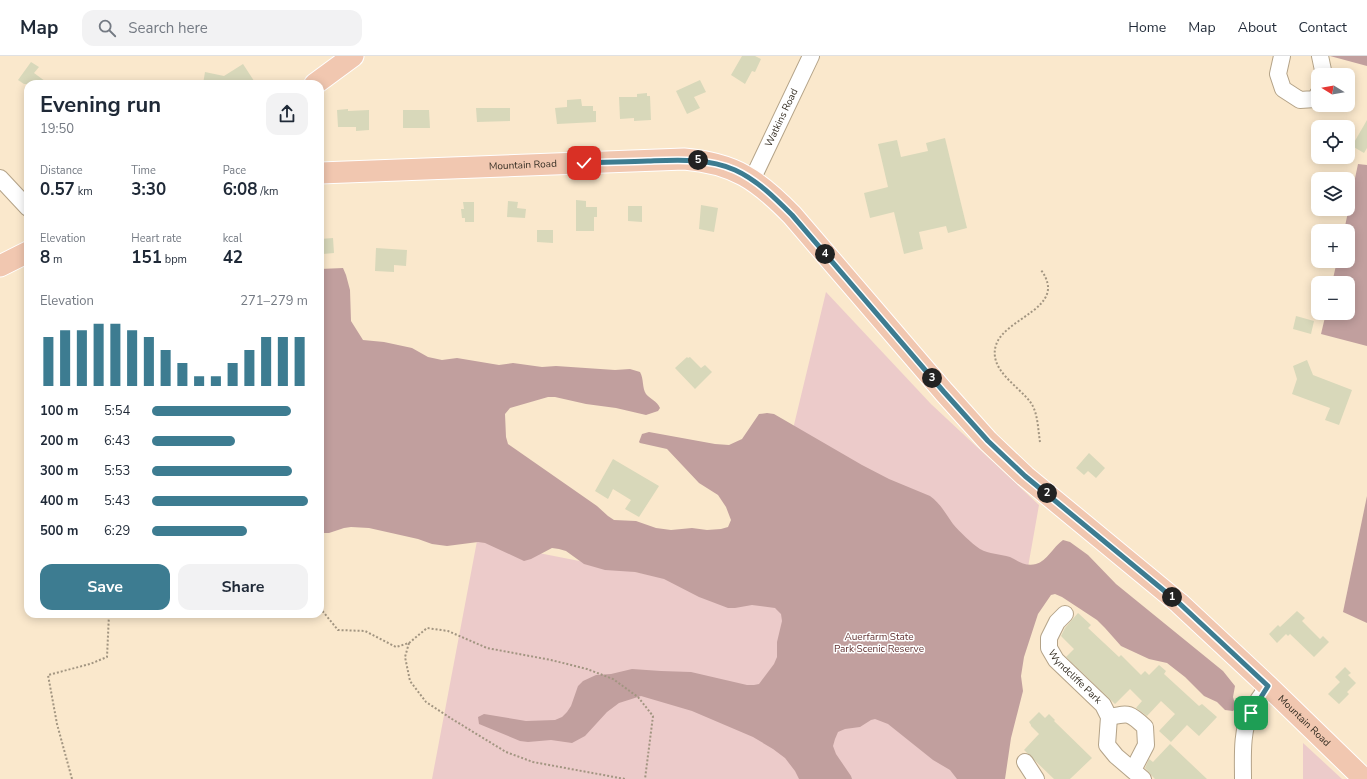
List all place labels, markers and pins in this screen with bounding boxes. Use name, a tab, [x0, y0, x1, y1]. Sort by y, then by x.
pin	[567, 146, 601, 180]
pin: 5	[688, 150, 708, 170]
pin: 4	[815, 244, 835, 264]
pin: 3	[922, 368, 942, 388]
pin: 2	[1037, 483, 1057, 503]
pin: 1	[1162, 587, 1182, 607]
pin	[1234, 696, 1268, 730]

